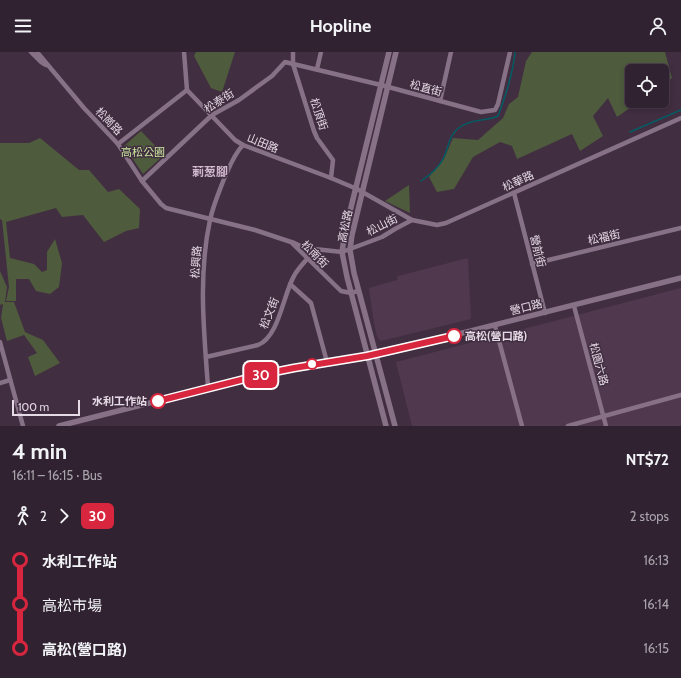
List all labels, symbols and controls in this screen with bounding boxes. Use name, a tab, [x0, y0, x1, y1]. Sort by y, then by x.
icon: menu	[12, 15, 34, 37]
text: Hopline	[310, 15, 371, 37]
icon: person	[647, 15, 669, 37]
map controls	[625, 64, 669, 108]
button: locate	[625, 64, 669, 108]
street label: 松直街	[408, 77, 444, 99]
street label: 松泰街	[201, 86, 237, 116]
street label: 松頂街	[307, 96, 331, 132]
street label: 松崗路	[93, 104, 125, 138]
street label: 山田路	[245, 130, 281, 156]
park label: 高松公園	[121, 145, 165, 159]
district label: 莿葱腳	[192, 164, 228, 179]
street label: 松華路	[500, 168, 536, 194]
street label: 高松路	[335, 208, 355, 244]
street label: 松山街	[364, 211, 400, 239]
street label: 松福街	[586, 226, 622, 248]
street label: 營前街	[527, 233, 549, 269]
street label: 松南街	[298, 237, 332, 271]
street label: 松興路	[188, 245, 204, 279]
street label: 松文街	[256, 295, 282, 331]
street label: 營口路	[508, 296, 544, 318]
marker: 高松(營口路)	[446, 328, 462, 344]
place label: 高松(營口路)	[465, 329, 527, 343]
street label: 松園六路	[587, 341, 611, 387]
unlabelled marker	[306, 358, 318, 370]
line badge: 30	[243, 362, 279, 388]
text: 30	[252, 366, 270, 384]
marker: 水利工作站	[150, 393, 166, 409]
place label: 水利工作站	[92, 394, 147, 408]
scale bar	[12, 398, 80, 417]
text: 100 m	[18, 400, 49, 414]
text: 4 min	[12, 438, 67, 465]
text: NT$72	[626, 451, 669, 469]
text: 16:11 – 16:15 · Bus	[12, 467, 102, 483]
icon: walk	[12, 505, 34, 527]
icon: forward	[53, 505, 75, 527]
text: 30	[89, 507, 106, 525]
text: 2	[40, 508, 47, 524]
text: 2 stops	[630, 508, 669, 524]
text: 16:13	[643, 552, 669, 568]
text: 水利工作站	[42, 553, 117, 571]
text: 16:14	[643, 596, 669, 612]
text: 高松市場	[42, 597, 102, 615]
text: 16:15	[643, 640, 669, 656]
text: 高松(營口路)	[42, 641, 127, 659]

